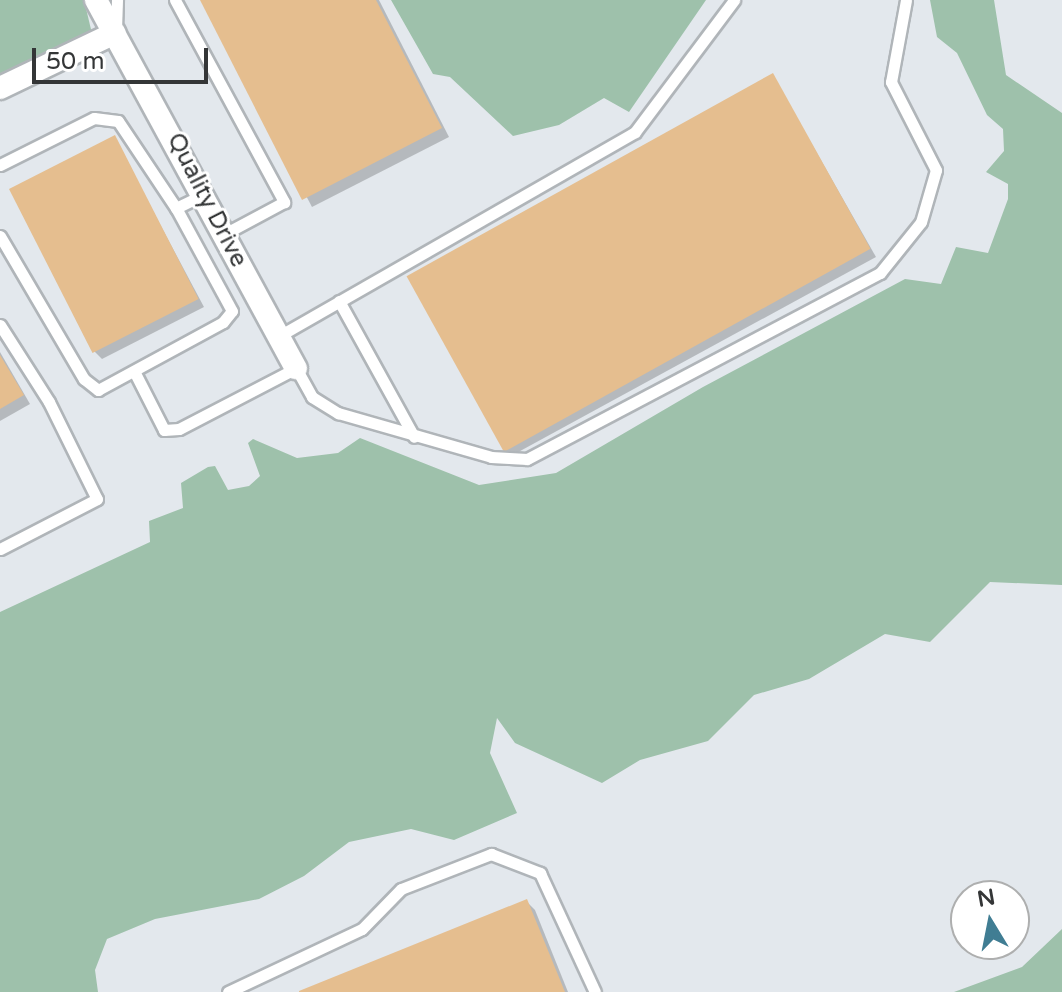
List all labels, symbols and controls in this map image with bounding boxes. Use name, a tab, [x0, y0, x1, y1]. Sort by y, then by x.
scale bar	[36, 32, 212, 82]
text: 50 m	[46, 47, 104, 76]
street label: Quality Drive	[161, 128, 253, 272]
north arrow	[950, 880, 1030, 960]
text: N	[975, 884, 997, 913]

